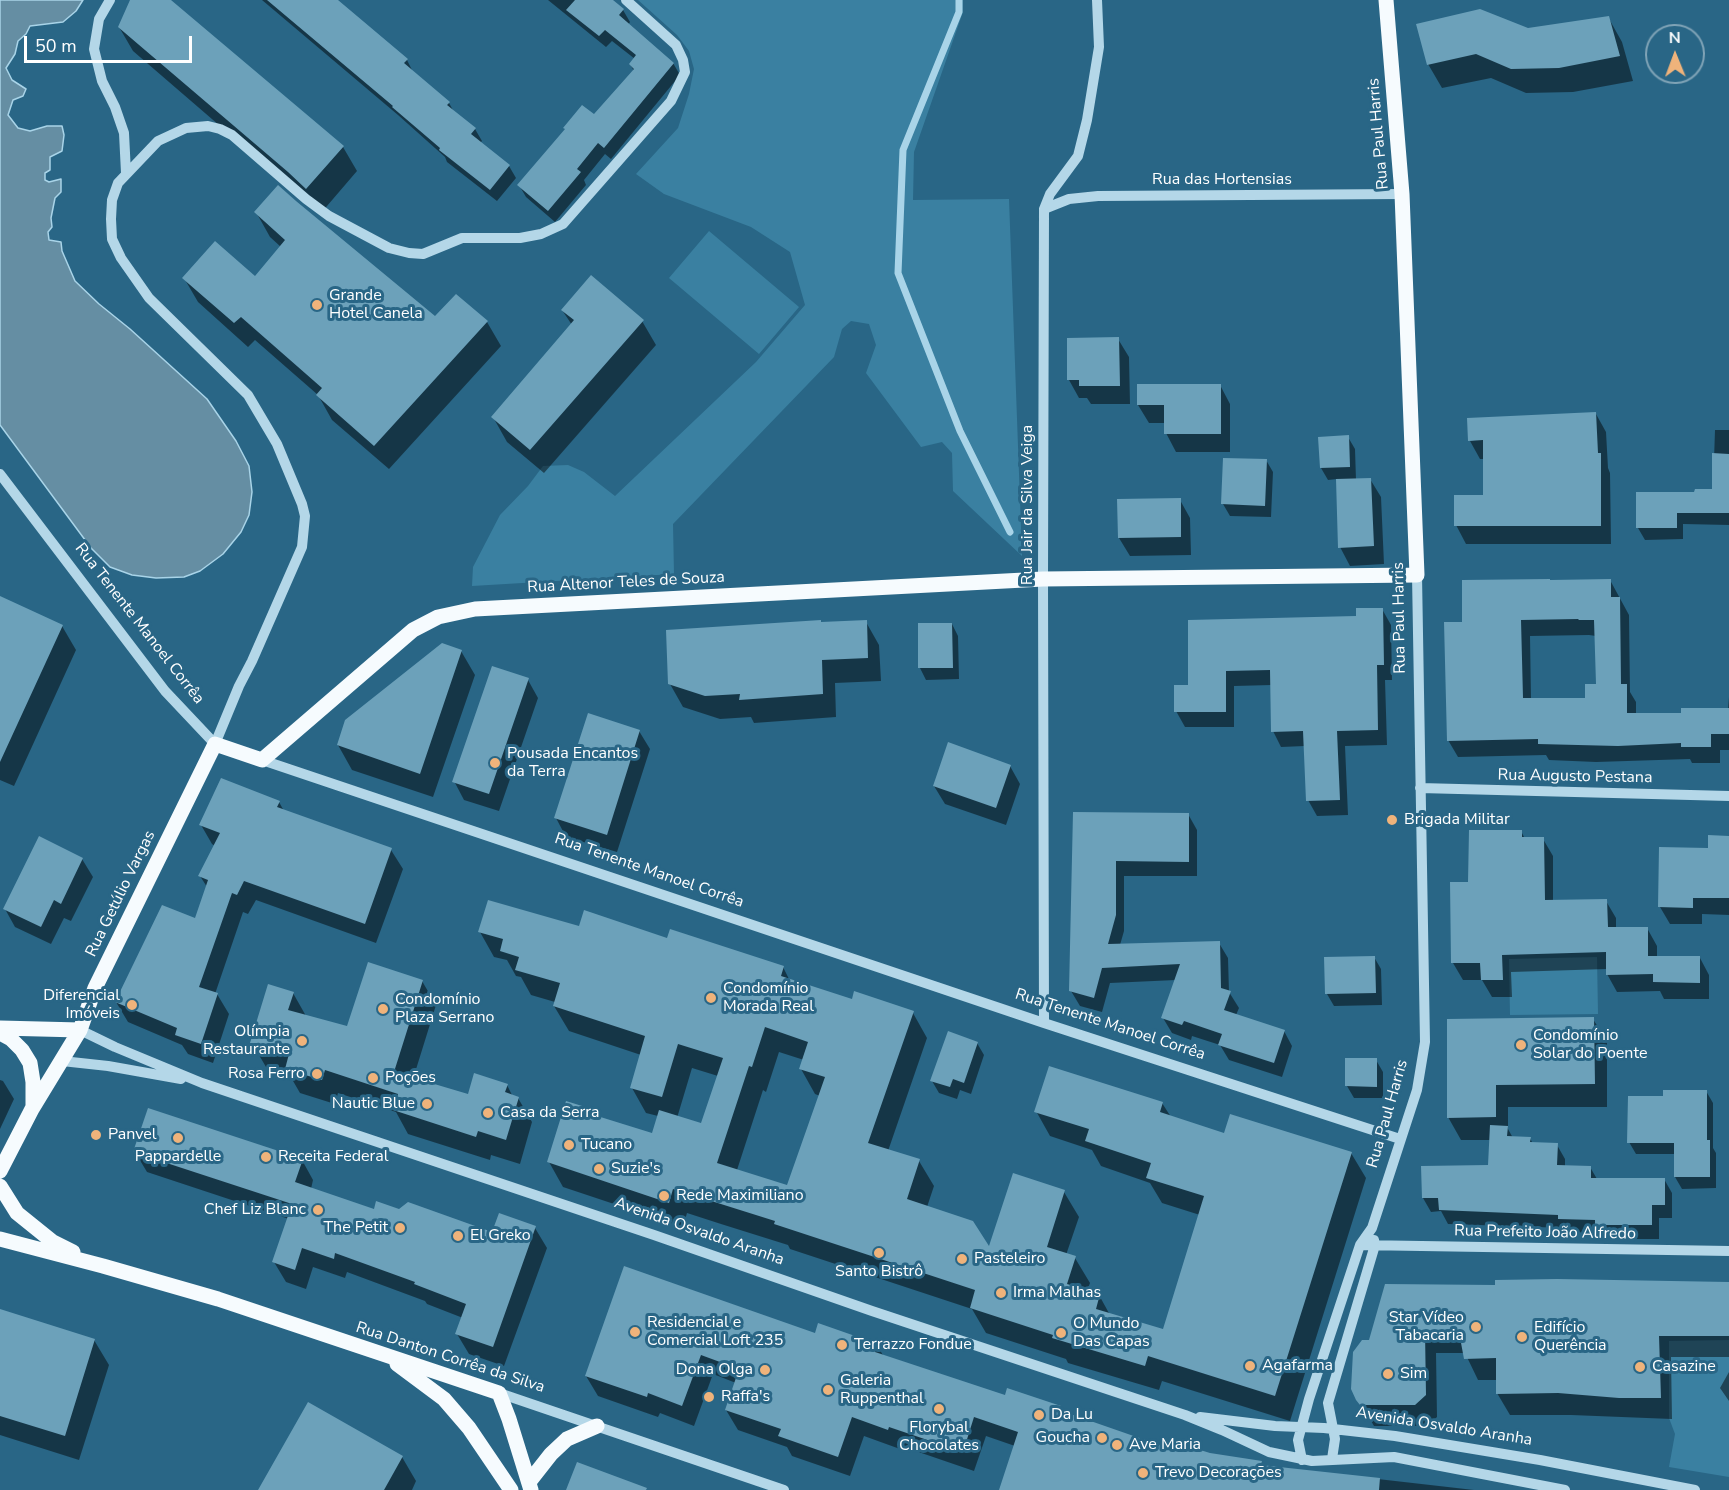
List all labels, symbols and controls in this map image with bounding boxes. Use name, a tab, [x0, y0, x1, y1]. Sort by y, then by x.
scale bar	[27, 24, 195, 62]
north arrow	[1645, 24, 1705, 84]
text: N	[1669, 27, 1681, 49]
text: 50 m	[35, 34, 77, 58]
street label: Rua Paul Harris	[1365, 77, 1393, 191]
street label: Rua das Hortensias	[1152, 170, 1292, 190]
place label: Grande Hotel Canela	[329, 286, 423, 324]
marker: Grande Hotel Canela	[310, 298, 324, 312]
street label: Rua Jair da Silva Veiga	[1018, 425, 1038, 585]
street label: Rua Tenente Manoel Corrêa	[70, 540, 208, 708]
street label: Rua Paul Harris	[1389, 562, 1411, 674]
street label: Rua Altenor Teles de Souza	[527, 568, 725, 598]
place label: Pousada Encantos da Terra	[507, 744, 638, 782]
marker: Pousada Encantos da Terra	[488, 756, 502, 770]
street label: Rua Augusto Pestana	[1497, 766, 1653, 788]
place label: Brigada Militar	[1404, 810, 1510, 830]
marker: Brigada Militar	[1385, 813, 1399, 827]
street label: Rua Getúlio Vargas	[82, 828, 160, 960]
street label: Rua Tenente Manoel Corrêa	[552, 830, 746, 912]
place label: Condomínio Morada Real	[723, 979, 814, 1017]
street label: Rua Tenente Manoel Corrêa	[1012, 985, 1208, 1065]
place label: Diferencial Imóveis	[43, 986, 120, 1024]
place label: Condomínio Plaza Serrano	[395, 990, 494, 1028]
marker: Condomínio Morada Real	[704, 991, 718, 1005]
marker: Diferencial Imóveis	[125, 998, 139, 1012]
marker: Condomínio Plaza Serrano	[376, 1002, 390, 1016]
place label: Olímpia Restaurante	[203, 1022, 290, 1060]
place label: Condomínio Solar do Poente	[1533, 1026, 1647, 1064]
marker: Olímpia Restaurante	[295, 1034, 309, 1048]
marker: Condomínio Solar do Poente	[1514, 1038, 1528, 1052]
street label: Rua Paul Harris	[1363, 1058, 1413, 1170]
place label: Rosa Ferro	[228, 1064, 305, 1084]
marker: Rosa Ferro	[310, 1067, 324, 1081]
place label: Poções	[385, 1068, 436, 1088]
marker: Poções	[366, 1071, 380, 1085]
place label: Nautic Blue	[332, 1094, 415, 1114]
marker: Nautic Blue	[420, 1097, 434, 1111]
place label: Casa da Serra	[500, 1103, 599, 1123]
marker: Casa da Serra	[481, 1106, 495, 1120]
place label: Panvel	[108, 1125, 157, 1145]
marker: Panvel	[89, 1128, 103, 1142]
marker: Pappardelle	[171, 1131, 185, 1145]
place label: Tucano	[581, 1135, 632, 1155]
marker: Tucano	[562, 1138, 576, 1152]
place label: Pappardelle	[135, 1147, 221, 1167]
place label: Receita Federal	[278, 1147, 388, 1167]
marker: Receita Federal	[259, 1150, 273, 1164]
place label: Suzie's	[611, 1159, 661, 1179]
marker: Suzie's	[592, 1162, 606, 1176]
place label: Rede Maximiliano	[676, 1186, 804, 1206]
marker: Rede Maximiliano	[657, 1189, 671, 1203]
street label: Avenida Osvaldo Aranha	[612, 1194, 786, 1270]
place label: Chef Liz Blanc	[204, 1200, 306, 1220]
marker: Chef Liz Blanc	[311, 1203, 325, 1217]
place label: The Petit	[323, 1218, 388, 1238]
marker: The Petit	[393, 1221, 407, 1235]
street label: Rua Prefeito João Alfredo	[1454, 1222, 1636, 1244]
place label: El Greko	[470, 1226, 531, 1246]
marker: El Greko	[451, 1229, 465, 1243]
marker: Santo Bistrô	[872, 1246, 886, 1260]
place label: Pasteleiro	[974, 1249, 1045, 1269]
marker: Pasteleiro	[955, 1252, 969, 1266]
place label: Santo Bistrô	[835, 1262, 923, 1282]
place label: Irma Malhas	[1013, 1283, 1101, 1303]
marker: Irma Malhas	[994, 1286, 1008, 1300]
place label: Star Vídeo Tabacaria	[1389, 1308, 1464, 1346]
place label: Residencial e Comercial Loft 235	[647, 1313, 783, 1351]
place label: O Mundo Das Capas	[1073, 1314, 1150, 1352]
street label: Rua Danton Corrêa da Silva	[353, 1318, 547, 1398]
place label: Edifício Querência	[1534, 1318, 1607, 1356]
marker: Star Vídeo Tabacaria	[1469, 1320, 1483, 1334]
marker: Residencial e Comercial Loft 235	[628, 1325, 642, 1339]
marker: O Mundo Das Capas	[1054, 1326, 1068, 1340]
marker: Edifício Querência	[1515, 1330, 1529, 1344]
place label: Terrazzo Fondue	[854, 1335, 972, 1355]
marker: Terrazzo Fondue	[835, 1338, 849, 1352]
place label: Agafarma	[1262, 1356, 1333, 1376]
place label: Casazine	[1652, 1357, 1716, 1377]
marker: Agafarma	[1243, 1359, 1257, 1373]
place label: Dona Olga	[676, 1360, 753, 1380]
marker: Casazine	[1633, 1360, 1647, 1374]
marker: Dona Olga	[758, 1363, 772, 1377]
place label: Sim	[1400, 1364, 1427, 1384]
marker: Sim	[1381, 1367, 1395, 1381]
place label: Galeria Ruppenthal	[840, 1371, 924, 1409]
marker: Galeria Ruppenthal	[821, 1383, 835, 1397]
place label: Raffa's	[721, 1387, 770, 1407]
marker: Raffa's	[702, 1390, 716, 1404]
marker: Florybal Chocolates	[932, 1402, 946, 1416]
street label: Avenida Osvaldo Aranha	[1354, 1404, 1534, 1450]
place label: Da Lu	[1051, 1405, 1093, 1425]
marker: Da Lu	[1032, 1408, 1046, 1422]
place label: Florybal Chocolates	[899, 1418, 979, 1456]
place label: Goucha	[1036, 1428, 1090, 1448]
marker: Goucha	[1095, 1431, 1109, 1445]
place label: Ave Maria	[1129, 1435, 1201, 1455]
marker: Ave Maria	[1110, 1438, 1124, 1452]
place label: Trevo Decorações	[1155, 1463, 1282, 1483]
marker: Trevo Decorações	[1136, 1466, 1150, 1480]

